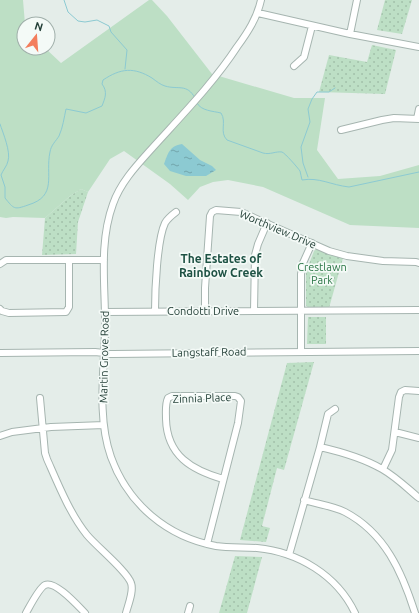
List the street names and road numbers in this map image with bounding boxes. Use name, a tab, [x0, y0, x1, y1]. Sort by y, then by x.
street label: Worthview Drive	[238, 207, 318, 251]
street label: Condotti Drive	[167, 305, 239, 317]
street label: Martin Grove Road	[97, 311, 111, 403]
street label: Langstaff Road	[171, 345, 247, 359]
street label: Zinnia Place	[172, 391, 232, 405]

